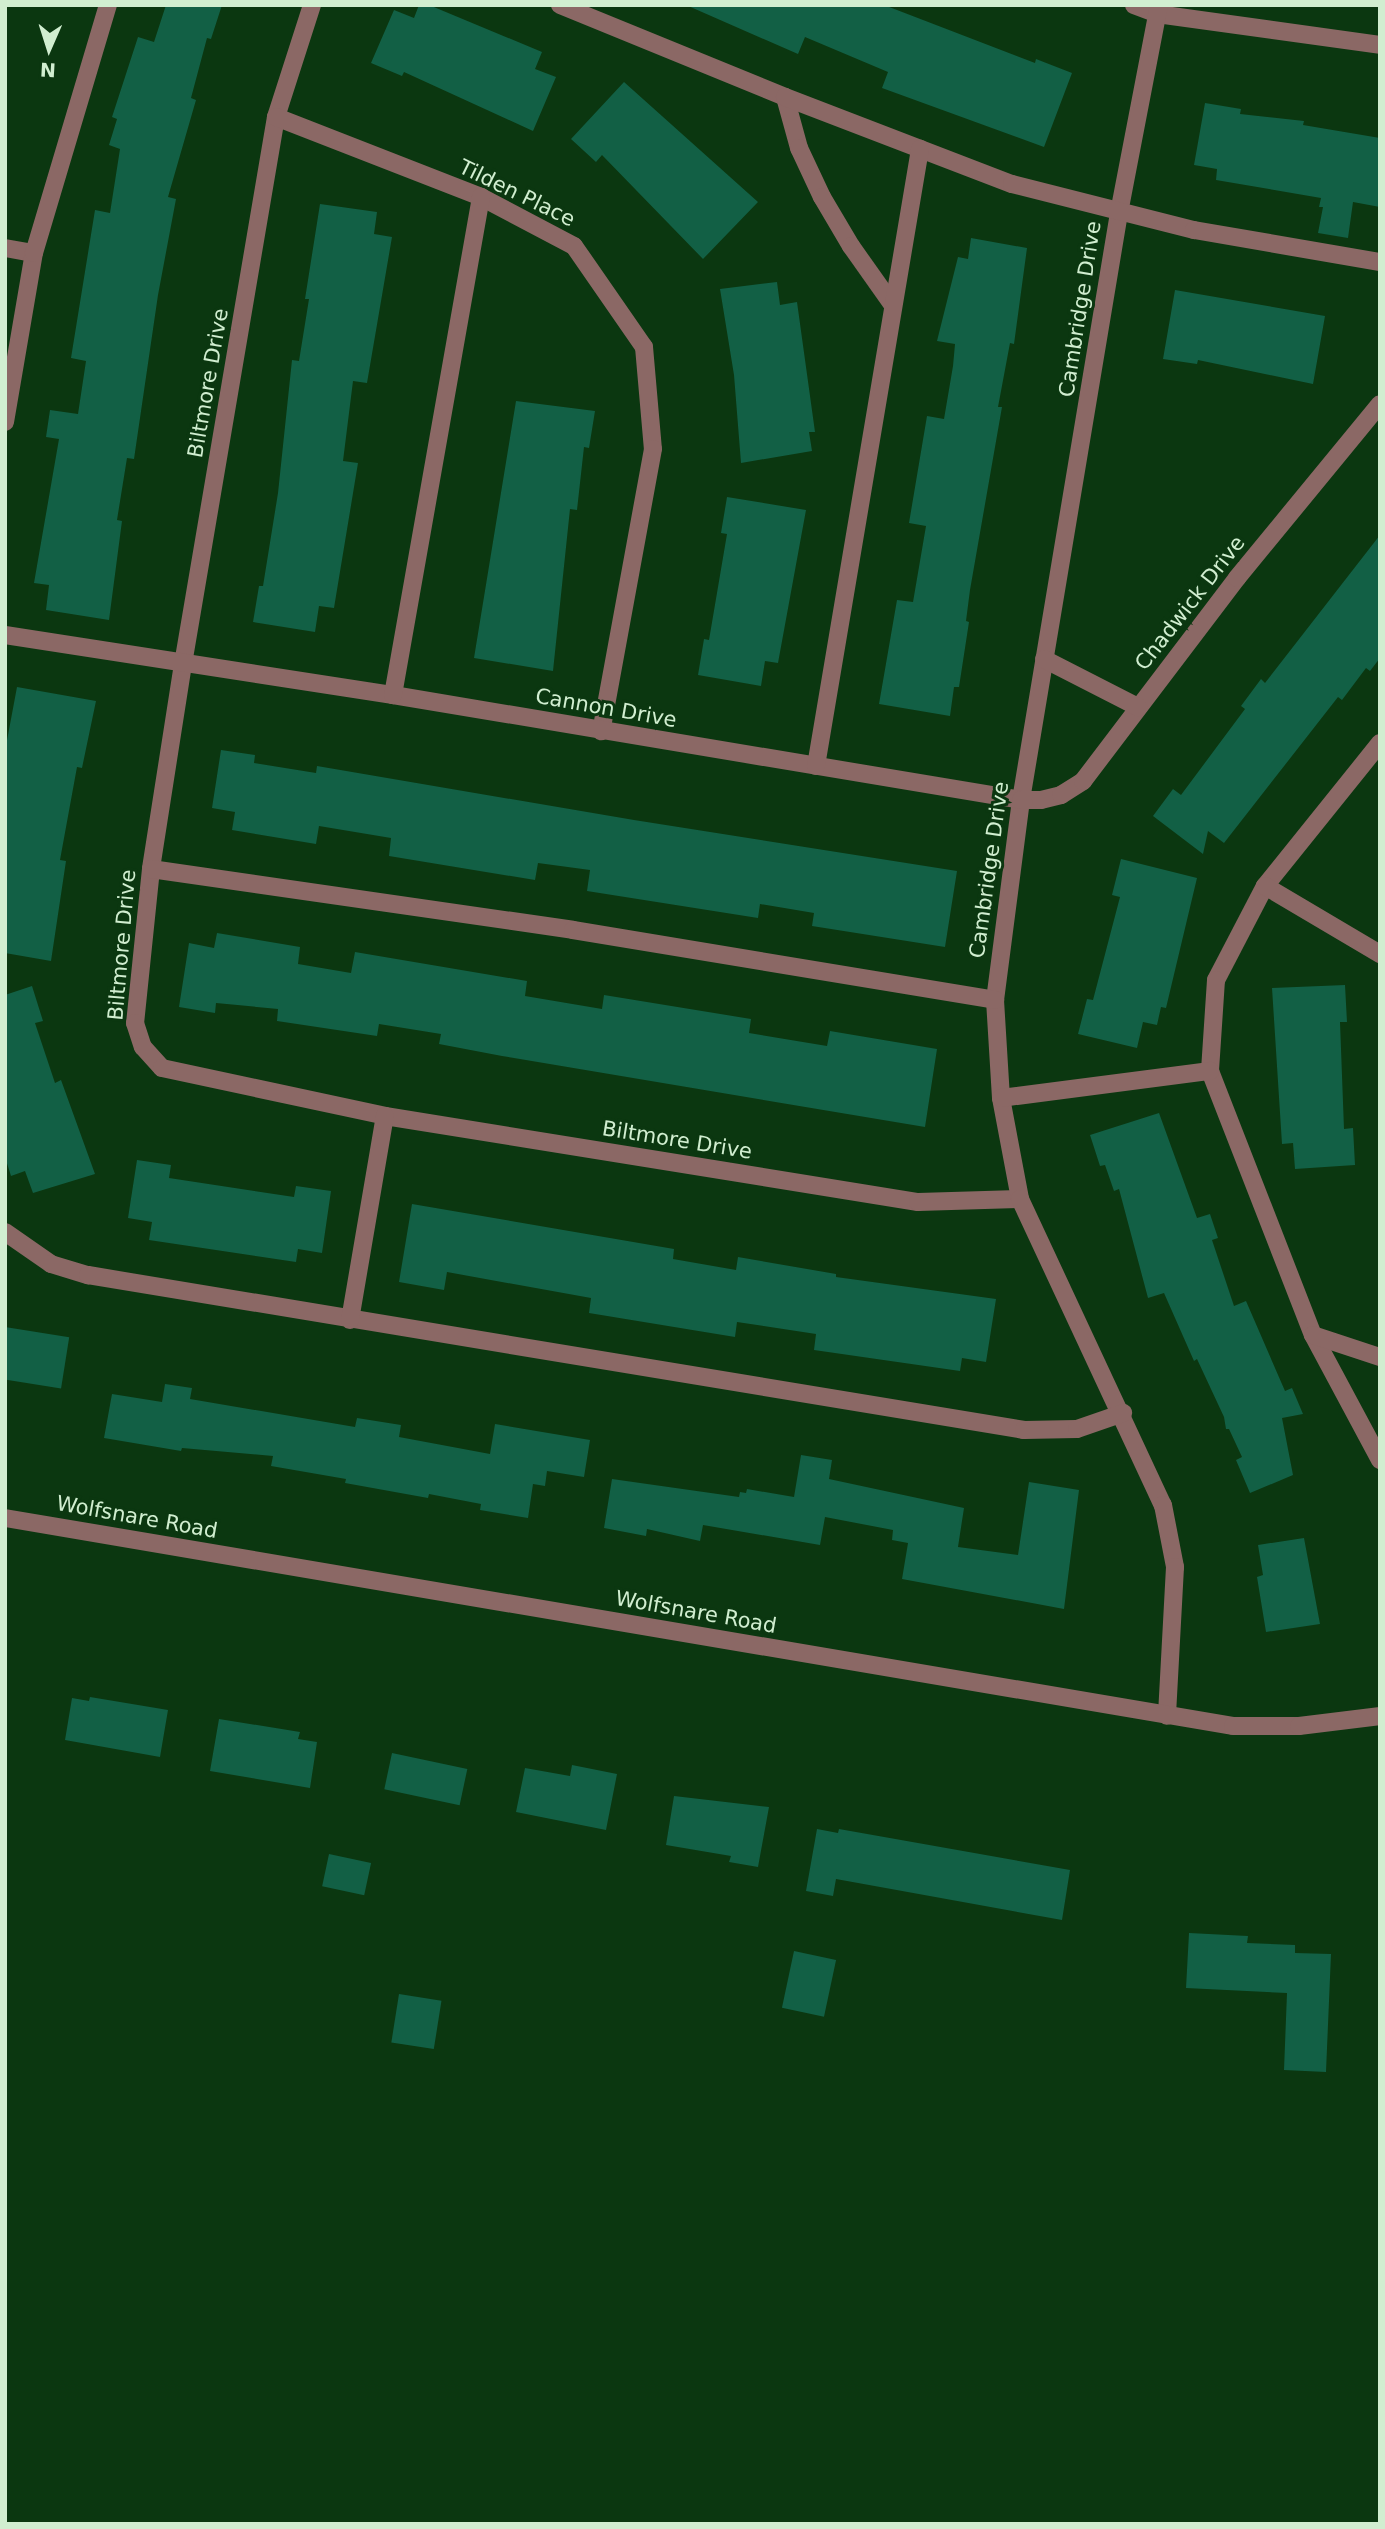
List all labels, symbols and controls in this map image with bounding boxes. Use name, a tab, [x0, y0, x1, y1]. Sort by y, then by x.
north arrow	[14, 14, 84, 84]
text: N	[39, 59, 56, 81]
street label: Tilden Place	[455, 154, 579, 232]
street label: Cambridge Drive	[1054, 219, 1106, 399]
street label: Biltmore Drive	[182, 306, 234, 460]
street label: Chadwick Drive	[1130, 531, 1250, 675]
street label: Cannon Drive	[533, 683, 679, 733]
street label: Cambridge Drive	[964, 780, 1014, 960]
street label: Biltmore Drive	[103, 869, 141, 1021]
street label: Biltmore Drive	[600, 1116, 754, 1164]
street label: Wolfsnare Road	[54, 1490, 220, 1544]
street label: Wolfsnare Road	[613, 1585, 779, 1639]

